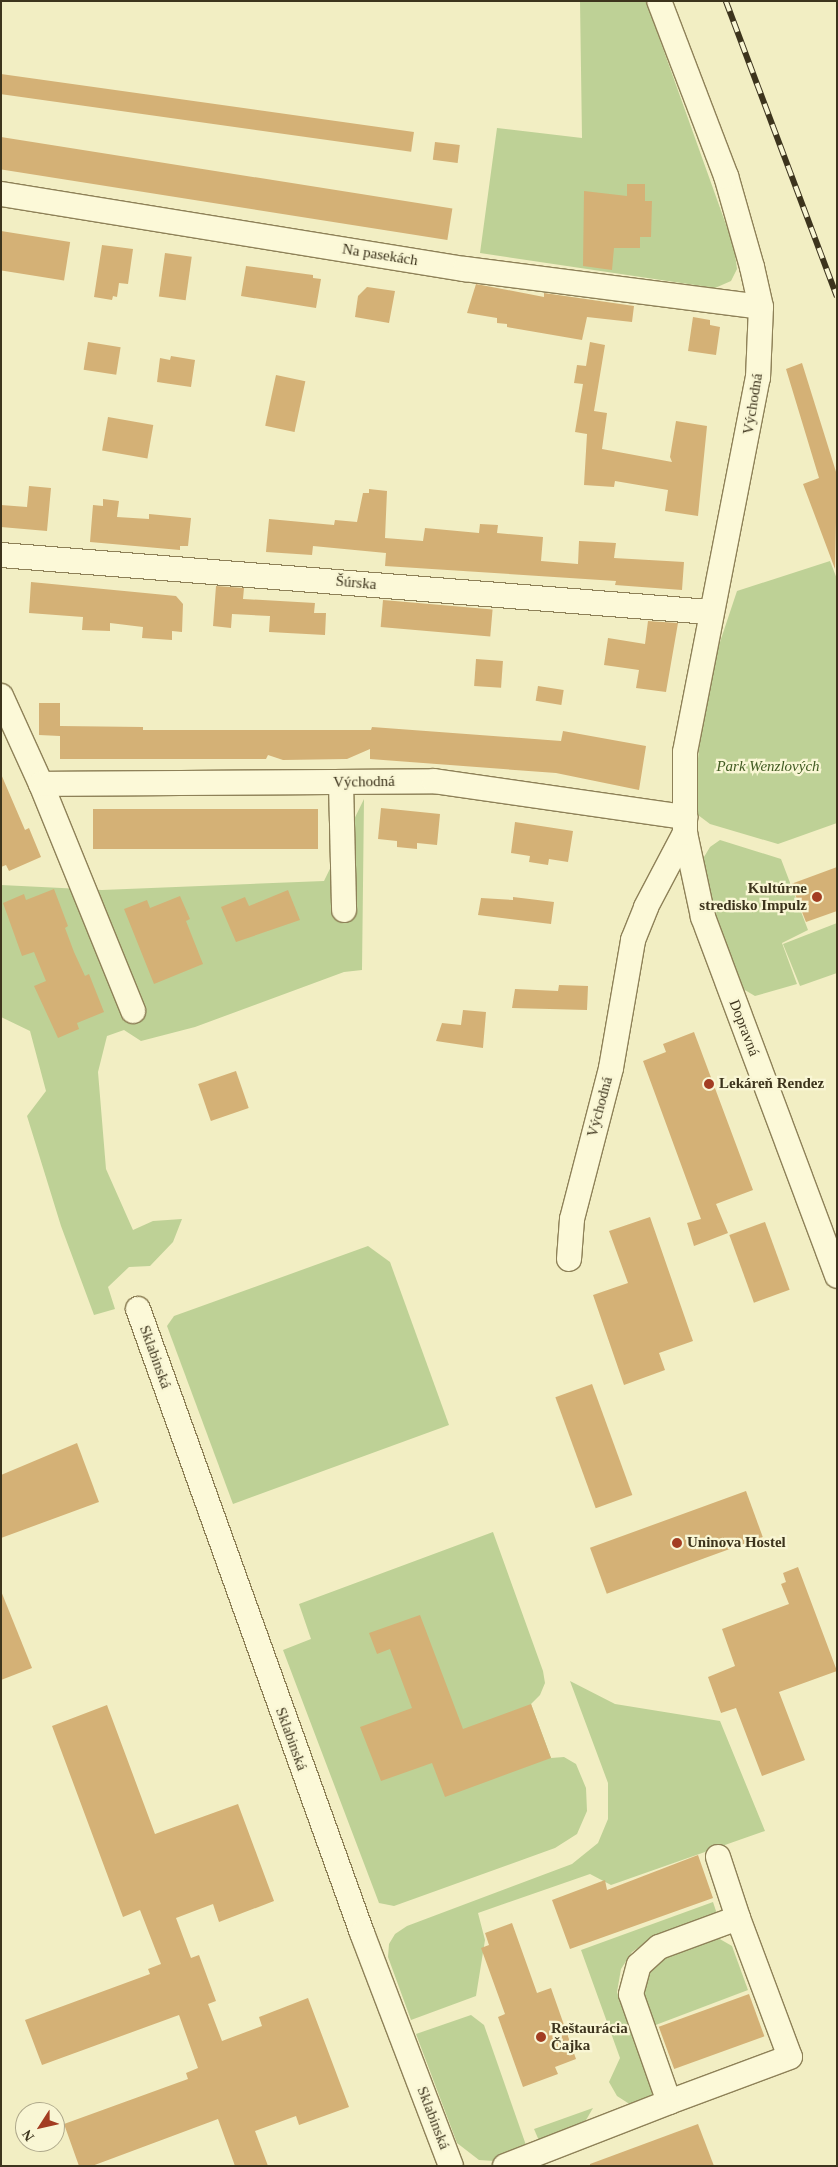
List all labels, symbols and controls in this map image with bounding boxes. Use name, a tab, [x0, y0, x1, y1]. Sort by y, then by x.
street label: Na pasekách	[341, 240, 419, 270]
street label: Východná	[739, 372, 767, 436]
street label: Šúrska	[335, 572, 377, 594]
park label: Park Wenzlových	[716, 758, 820, 776]
street label: Východná	[333, 772, 395, 792]
place label: Kultúrne stredisko Impulz	[699, 879, 807, 914]
marker: Kultúrne stredisko Impulz	[811, 891, 823, 903]
street label: Dopravná	[725, 997, 763, 1059]
street label: Východná	[583, 1075, 617, 1139]
place label: Lekáreň Rendez	[719, 1075, 824, 1093]
marker: Lekáreň Rendez	[703, 1078, 715, 1090]
street label: Sklabinská	[135, 1323, 175, 1391]
place label: Uninova Hostel	[687, 1534, 786, 1552]
marker: Uninova Hostel	[671, 1537, 683, 1549]
street label: Sklabinská	[271, 1705, 311, 1773]
place label: Reštaurácia Čajka	[551, 2019, 628, 2054]
marker: Reštaurácia Čajka	[535, 2031, 547, 2043]
street label: Sklabinská	[413, 2084, 453, 2152]
north arrow	[15, 2102, 65, 2152]
text: N	[19, 2127, 37, 2144]

